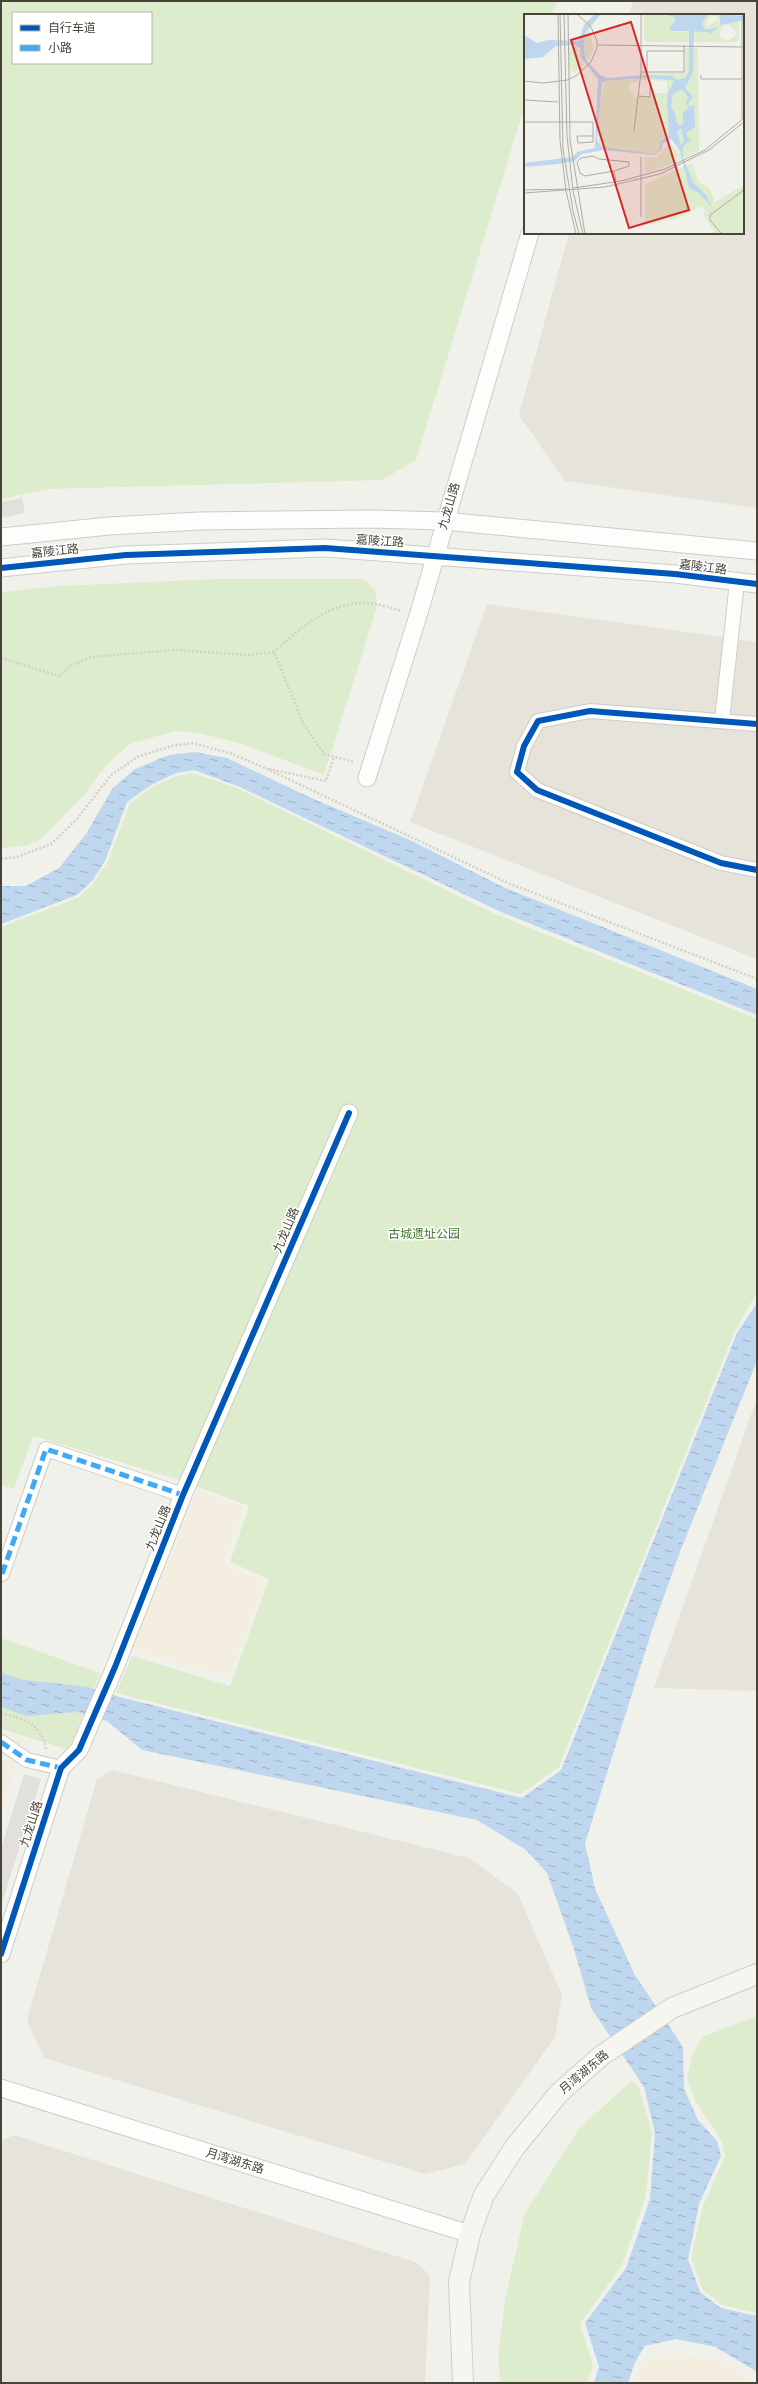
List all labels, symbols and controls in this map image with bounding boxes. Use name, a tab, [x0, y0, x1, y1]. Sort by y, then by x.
legend	[12, 12, 152, 64]
inset map	[524, 14, 744, 234]
text: 自行车道	[48, 20, 96, 36]
text: 小路	[48, 40, 72, 56]
street label: 九龙山路	[435, 481, 463, 531]
street label: 嘉陵江路	[355, 531, 405, 551]
street label: 嘉陵江路	[30, 541, 80, 561]
street label: 嘉陵江路	[678, 556, 728, 578]
street label: 九龙山路	[269, 1205, 303, 1255]
park label: 古城遗址公园	[388, 1226, 460, 1242]
street label: 九龙山路	[142, 1503, 174, 1553]
street label: 九龙山路	[16, 1799, 46, 1849]
street label: 月湾湖东路	[556, 2047, 612, 2097]
street label: 月湾湖东路	[204, 2145, 266, 2177]

